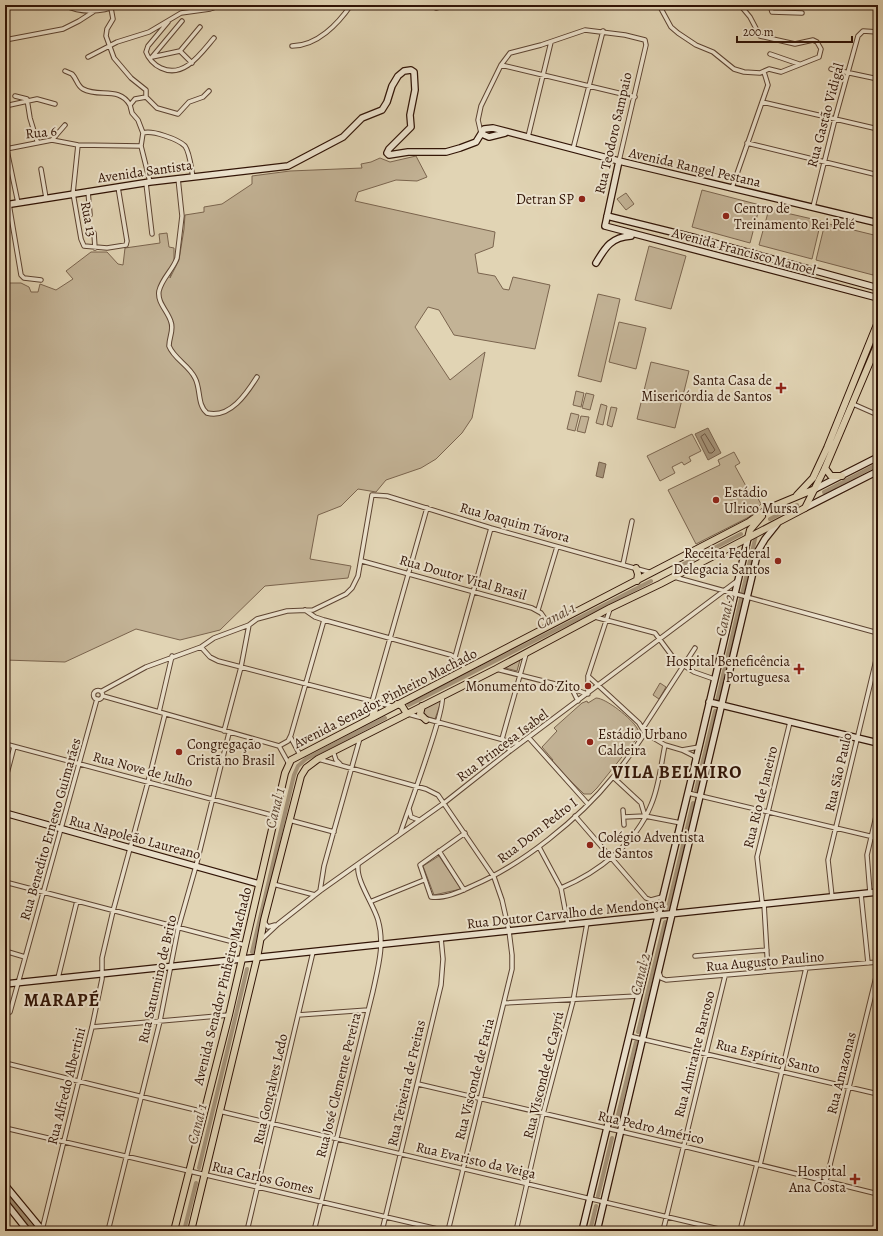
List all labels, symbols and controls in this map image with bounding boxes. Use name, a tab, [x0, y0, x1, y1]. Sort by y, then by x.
scale bar	[737, 18, 852, 44]
text: 200 m	[743, 24, 774, 40]
street label: Rua Gastão Vidigal	[802, 60, 849, 169]
street label: Rua Teodoro Sampaio	[590, 70, 637, 196]
street label: Rua 6	[24, 121, 58, 144]
street label: Avenida Rangel Pestana	[626, 143, 763, 192]
street label: Avenida Santista	[96, 155, 194, 188]
place label: Detran SP	[516, 190, 574, 209]
marker: Detran SP	[577, 194, 587, 204]
place label: Centro de Treinamento Rei Pelé	[734, 199, 855, 234]
street label: Rua 13	[76, 200, 101, 239]
marker: Centro de Treinamento Rei Pelé	[721, 211, 731, 221]
street label: Avenida Francisco Manoel	[669, 223, 819, 280]
place label: Santa Casa de Misericórdia de Santos	[641, 371, 772, 406]
marker: Santa Casa de Misericórdia de Santos	[775, 382, 787, 394]
place label: Estádio Ulrico Mursa	[724, 483, 799, 518]
marker: Estádio Ulrico Mursa	[711, 495, 721, 505]
street label: Rua Joaquim Távora	[458, 498, 573, 547]
place label: Receita Federal Delegacia Santos	[673, 544, 771, 579]
street label: Rua Doutor Vital Brasil	[397, 550, 529, 605]
marker: Receita Federal Delegacia Santos	[773, 556, 783, 566]
water label: Canal 2	[710, 592, 740, 638]
water label: Canal 1	[533, 598, 579, 634]
street label: Avenida Senador Pinheiro Machado	[289, 644, 480, 754]
place label: Hospital Beneficência Portuguesa	[666, 652, 790, 687]
marker: Hospital Beneficência Portuguesa	[793, 663, 805, 675]
place label: Monumento do Zito	[465, 677, 580, 696]
marker: Monumento do Zito	[583, 681, 593, 691]
street label: Rua Princesa Isabel	[453, 704, 552, 786]
place label: Estádio Urbano Caldeira	[598, 725, 687, 760]
street label: Rua São Paulo	[820, 731, 857, 813]
place label: Congregação Cristã no Brasil	[187, 735, 275, 770]
street label: Rua Benedito Ernesto Guimarães	[15, 736, 86, 923]
marker: Estádio Urbano Caldeira	[585, 737, 595, 747]
street label: Rua Rio de Janeiro	[739, 744, 782, 850]
street label: Rua Nove de Julho	[91, 747, 195, 792]
marker: Congregação Cristã no Brasil	[174, 747, 184, 757]
district label: VILA BELMIRO	[611, 760, 742, 784]
water label: Canal 1	[260, 786, 290, 830]
street label: Rua Dom Pedro I	[493, 793, 581, 868]
street label: Rua Napoleão Laureano	[67, 811, 203, 864]
place label: Colégio Adventista de Santos	[598, 828, 705, 863]
marker: Colégio Adventista de Santos	[585, 840, 595, 850]
street label: Avenida Senador Pinheiro Machado	[188, 885, 256, 1088]
street label: Rua Doutor Carvalho de Mendonça	[466, 894, 667, 933]
street label: Rua Saturnino de Brito	[134, 913, 181, 1045]
street label: Rua Augusto Paulino	[705, 947, 825, 976]
water label: Canal 2	[625, 951, 655, 997]
district label: MARAPÉ	[24, 988, 100, 1012]
street label: Rua Almirante Barroso	[670, 989, 719, 1120]
street label: Rua Visconde de Cayrú	[519, 1009, 569, 1141]
street label: Rua José Clemente Pereira	[311, 1010, 366, 1160]
street label: Rua Visconde de Faria	[450, 1016, 499, 1142]
street label: Rua Teixeira de Freitas	[383, 1018, 430, 1148]
street label: Rua Alfredo Albertini	[43, 1026, 90, 1147]
street label: Rua Amazonas	[822, 1030, 861, 1116]
street label: Rua Gonçalves Ledo	[249, 1032, 292, 1146]
street label: Rua Espírito Santo	[714, 1034, 822, 1079]
water label: Canal 1	[182, 1102, 212, 1146]
street label: Rua Pedro Américo	[596, 1106, 706, 1149]
street label: Rua Evaristo da Veiga	[414, 1137, 538, 1184]
street label: Rua Carlos Gomes	[210, 1157, 316, 1198]
place label: Hospital Ana Costa	[788, 1162, 847, 1197]
marker: Hospital Ana Costa	[849, 1173, 861, 1185]

